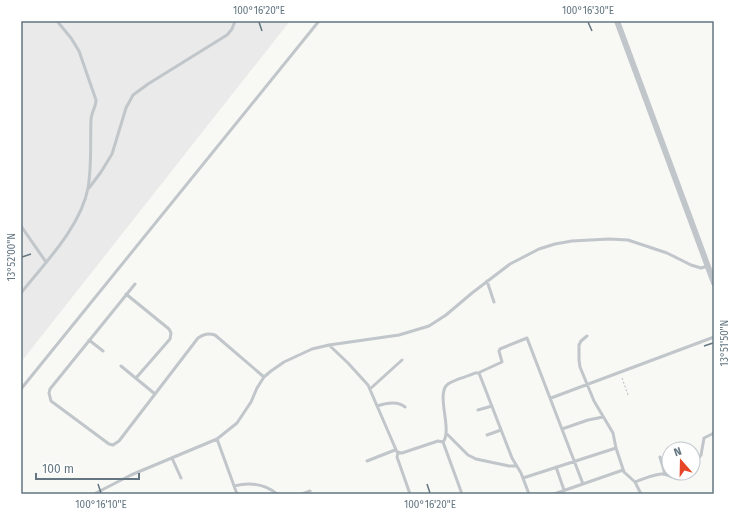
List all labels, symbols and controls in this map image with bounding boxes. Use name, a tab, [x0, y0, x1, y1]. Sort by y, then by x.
text: 100°16'20"E	[233, 5, 285, 17]
text: 100°16'30"E	[562, 5, 614, 17]
text: 13°52'00"N	[6, 233, 18, 281]
text: 13°51'50"N	[719, 320, 731, 366]
north arrow	[661, 441, 701, 481]
text: N	[672, 445, 683, 459]
scale bar	[36, 455, 139, 481]
text: 100 m	[42, 462, 74, 476]
text: 100°16'10"E	[75, 499, 127, 511]
text: 100°16'20"E	[404, 499, 456, 511]

